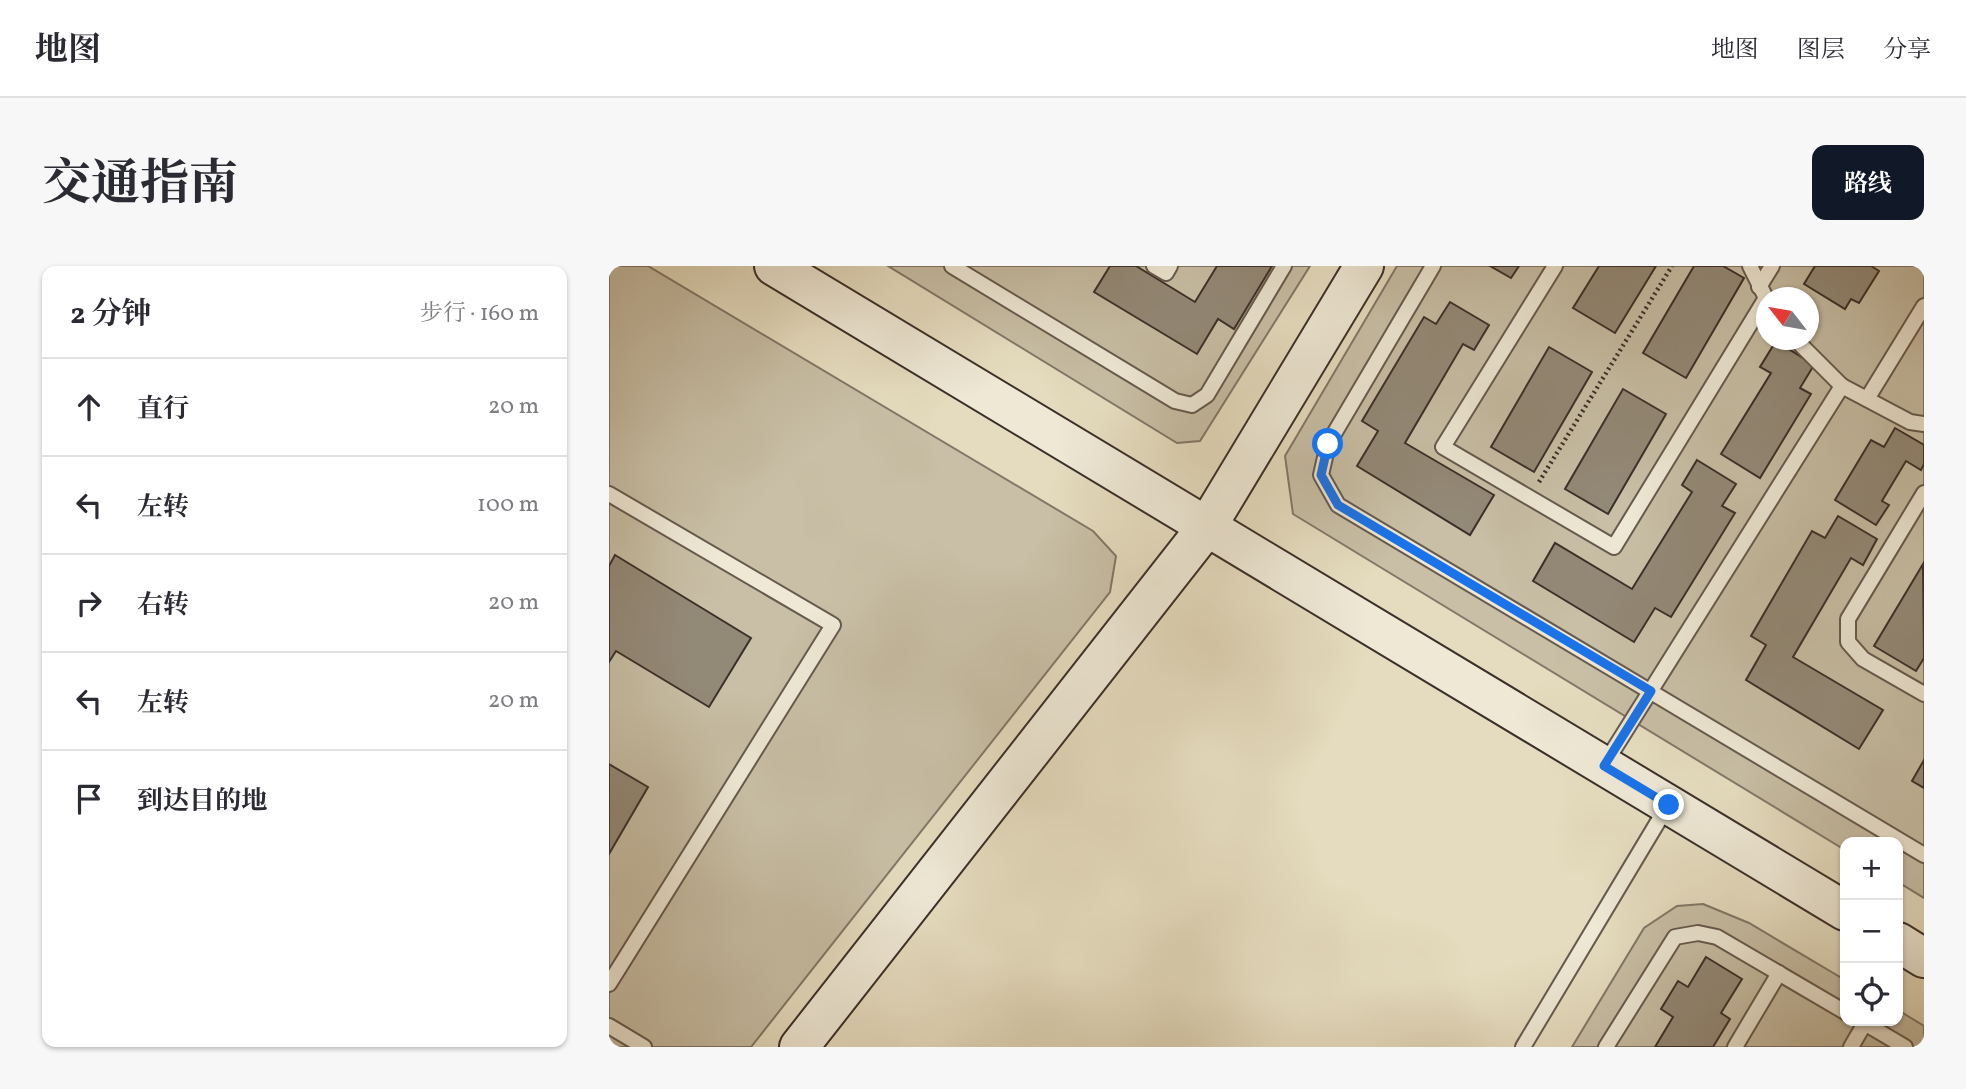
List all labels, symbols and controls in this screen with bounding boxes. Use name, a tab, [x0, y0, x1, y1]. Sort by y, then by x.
text: 地图	[35, 29, 101, 75]
text: 地图	[1711, 34, 1759, 68]
text: 图层	[1797, 34, 1845, 68]
text: 分享	[1883, 34, 1931, 68]
button: 路线	[1812, 145, 1924, 220]
text: 交通指南	[42, 152, 238, 221]
north arrow	[1756, 287, 1819, 350]
text: 2 分钟	[70, 294, 152, 336]
text: 步行 · 160 m	[420, 298, 539, 330]
icon: ahead	[70, 388, 108, 426]
text: 20 m	[488, 391, 539, 423]
text: 直行	[137, 392, 189, 428]
route start	[1312, 428, 1343, 459]
icon: left	[70, 486, 108, 524]
text: 100 m	[477, 489, 539, 521]
text: 左转	[137, 490, 189, 526]
icon: right	[70, 584, 108, 622]
text: 20 m	[488, 587, 539, 619]
text: 右转	[137, 588, 189, 624]
icon: left	[70, 682, 108, 720]
text: 20 m	[488, 685, 539, 717]
text: 左转	[137, 686, 189, 722]
icon: arrive	[70, 780, 108, 818]
text: 到达目的地	[137, 784, 267, 820]
route end	[1653, 789, 1684, 820]
map controls	[1840, 837, 1903, 1026]
button: +	[1840, 837, 1903, 900]
button: −	[1840, 900, 1903, 963]
button: locate	[1840, 963, 1903, 1026]

